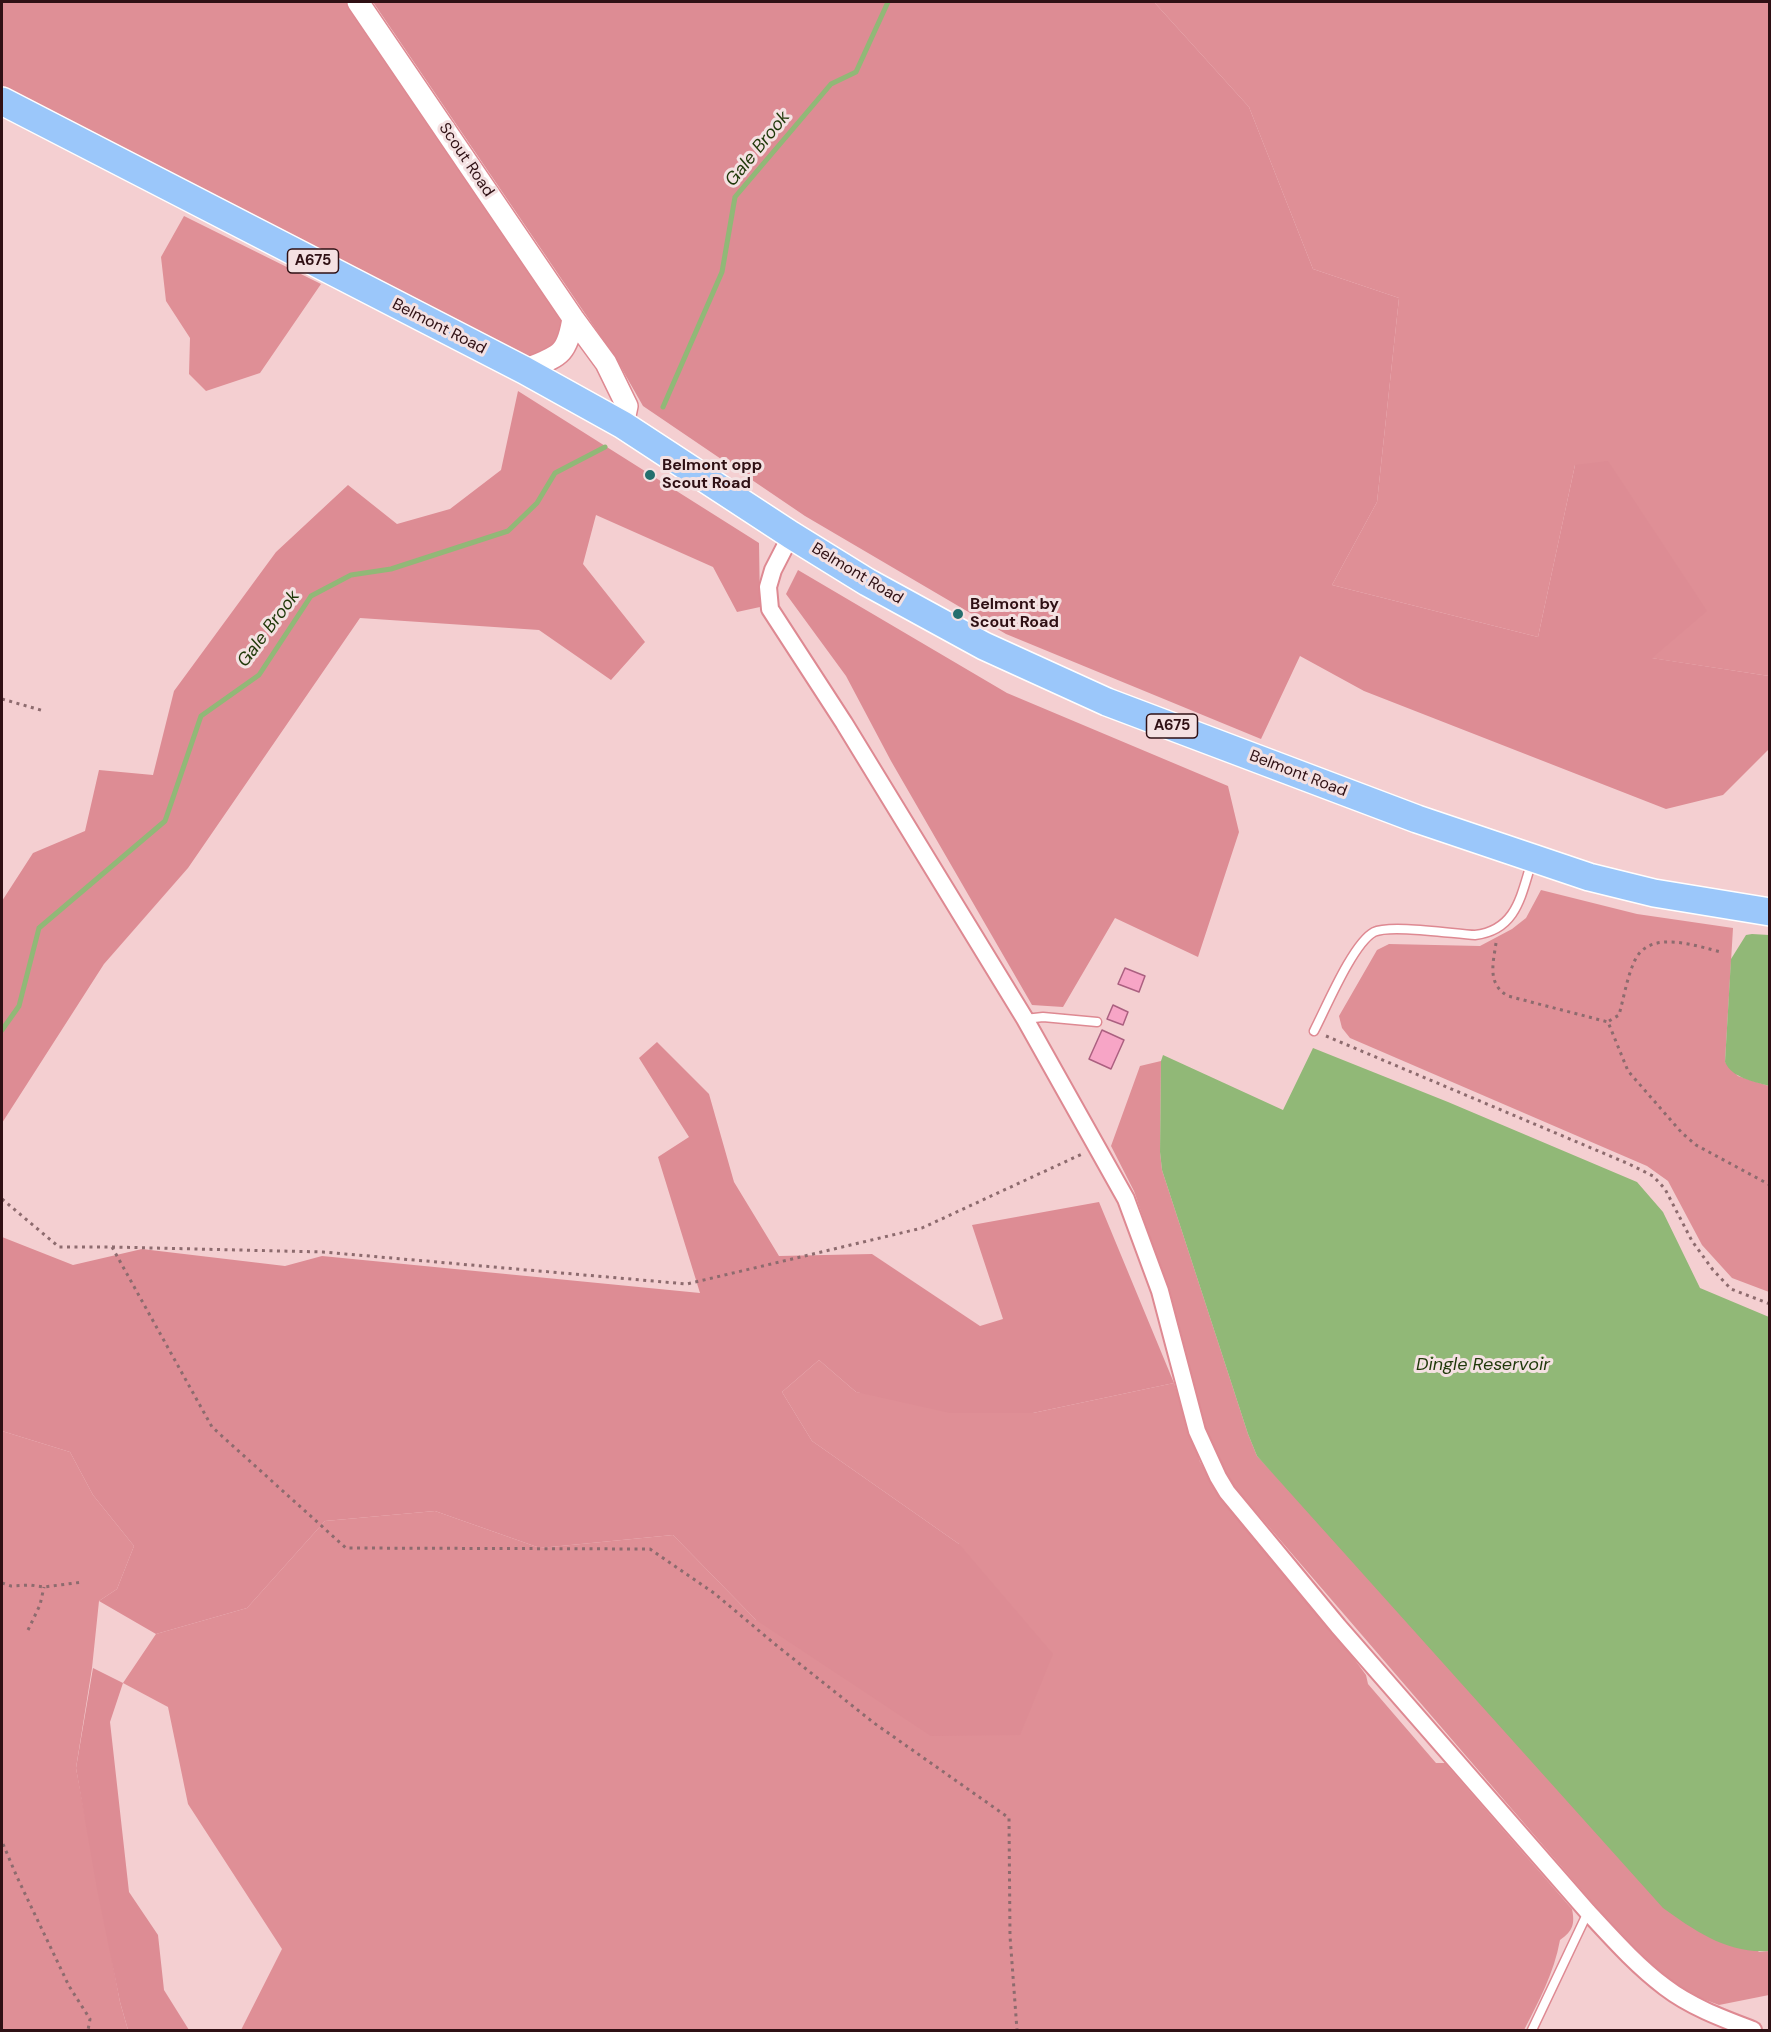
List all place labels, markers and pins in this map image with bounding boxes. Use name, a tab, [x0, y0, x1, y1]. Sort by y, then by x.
place label: Belmont opp Scout Road	[662, 456, 762, 494]
marker: Belmont opp Scout Road	[643, 468, 657, 482]
place label: Belmont by Scout Road	[970, 595, 1059, 633]
marker: Belmont by Scout Road	[951, 607, 965, 621]

